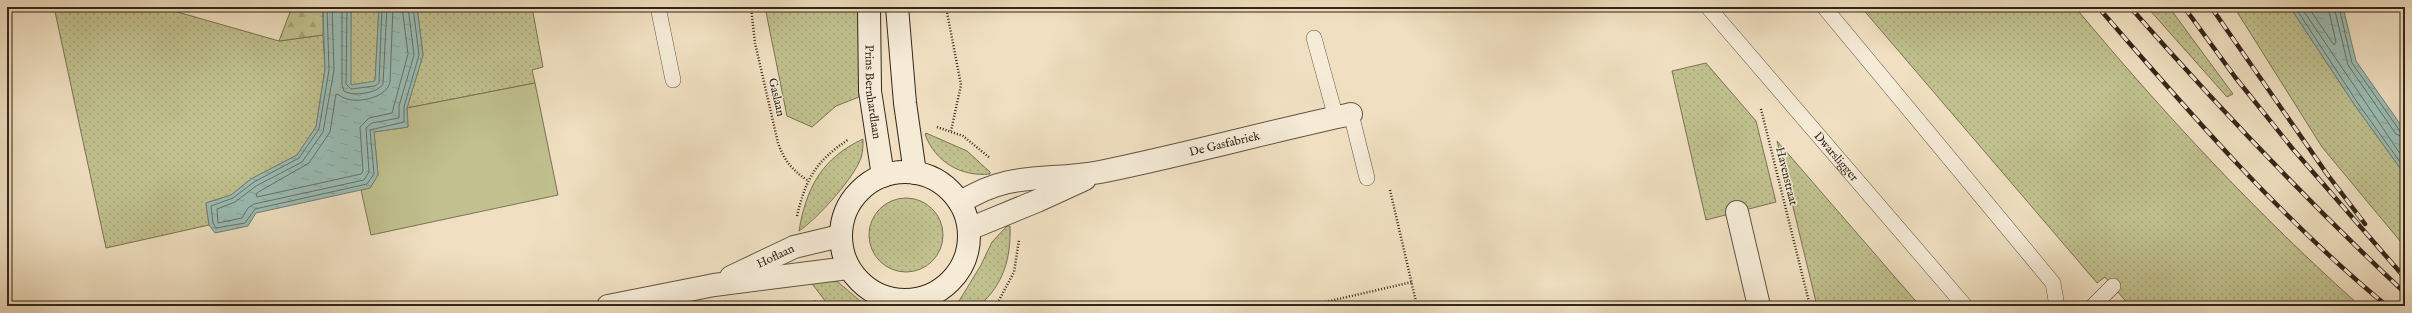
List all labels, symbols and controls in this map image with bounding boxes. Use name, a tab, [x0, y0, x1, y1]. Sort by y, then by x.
street label: Prins Bernhardlaan	[861, 45, 884, 141]
street label: Gaslaan	[765, 76, 788, 118]
street label: De Gasfabriek	[1188, 128, 1262, 160]
street label: Dwarsligger	[1811, 129, 1862, 185]
street label: Havenstraat	[1772, 145, 1801, 207]
street label: Hoflaan	[754, 241, 797, 272]

